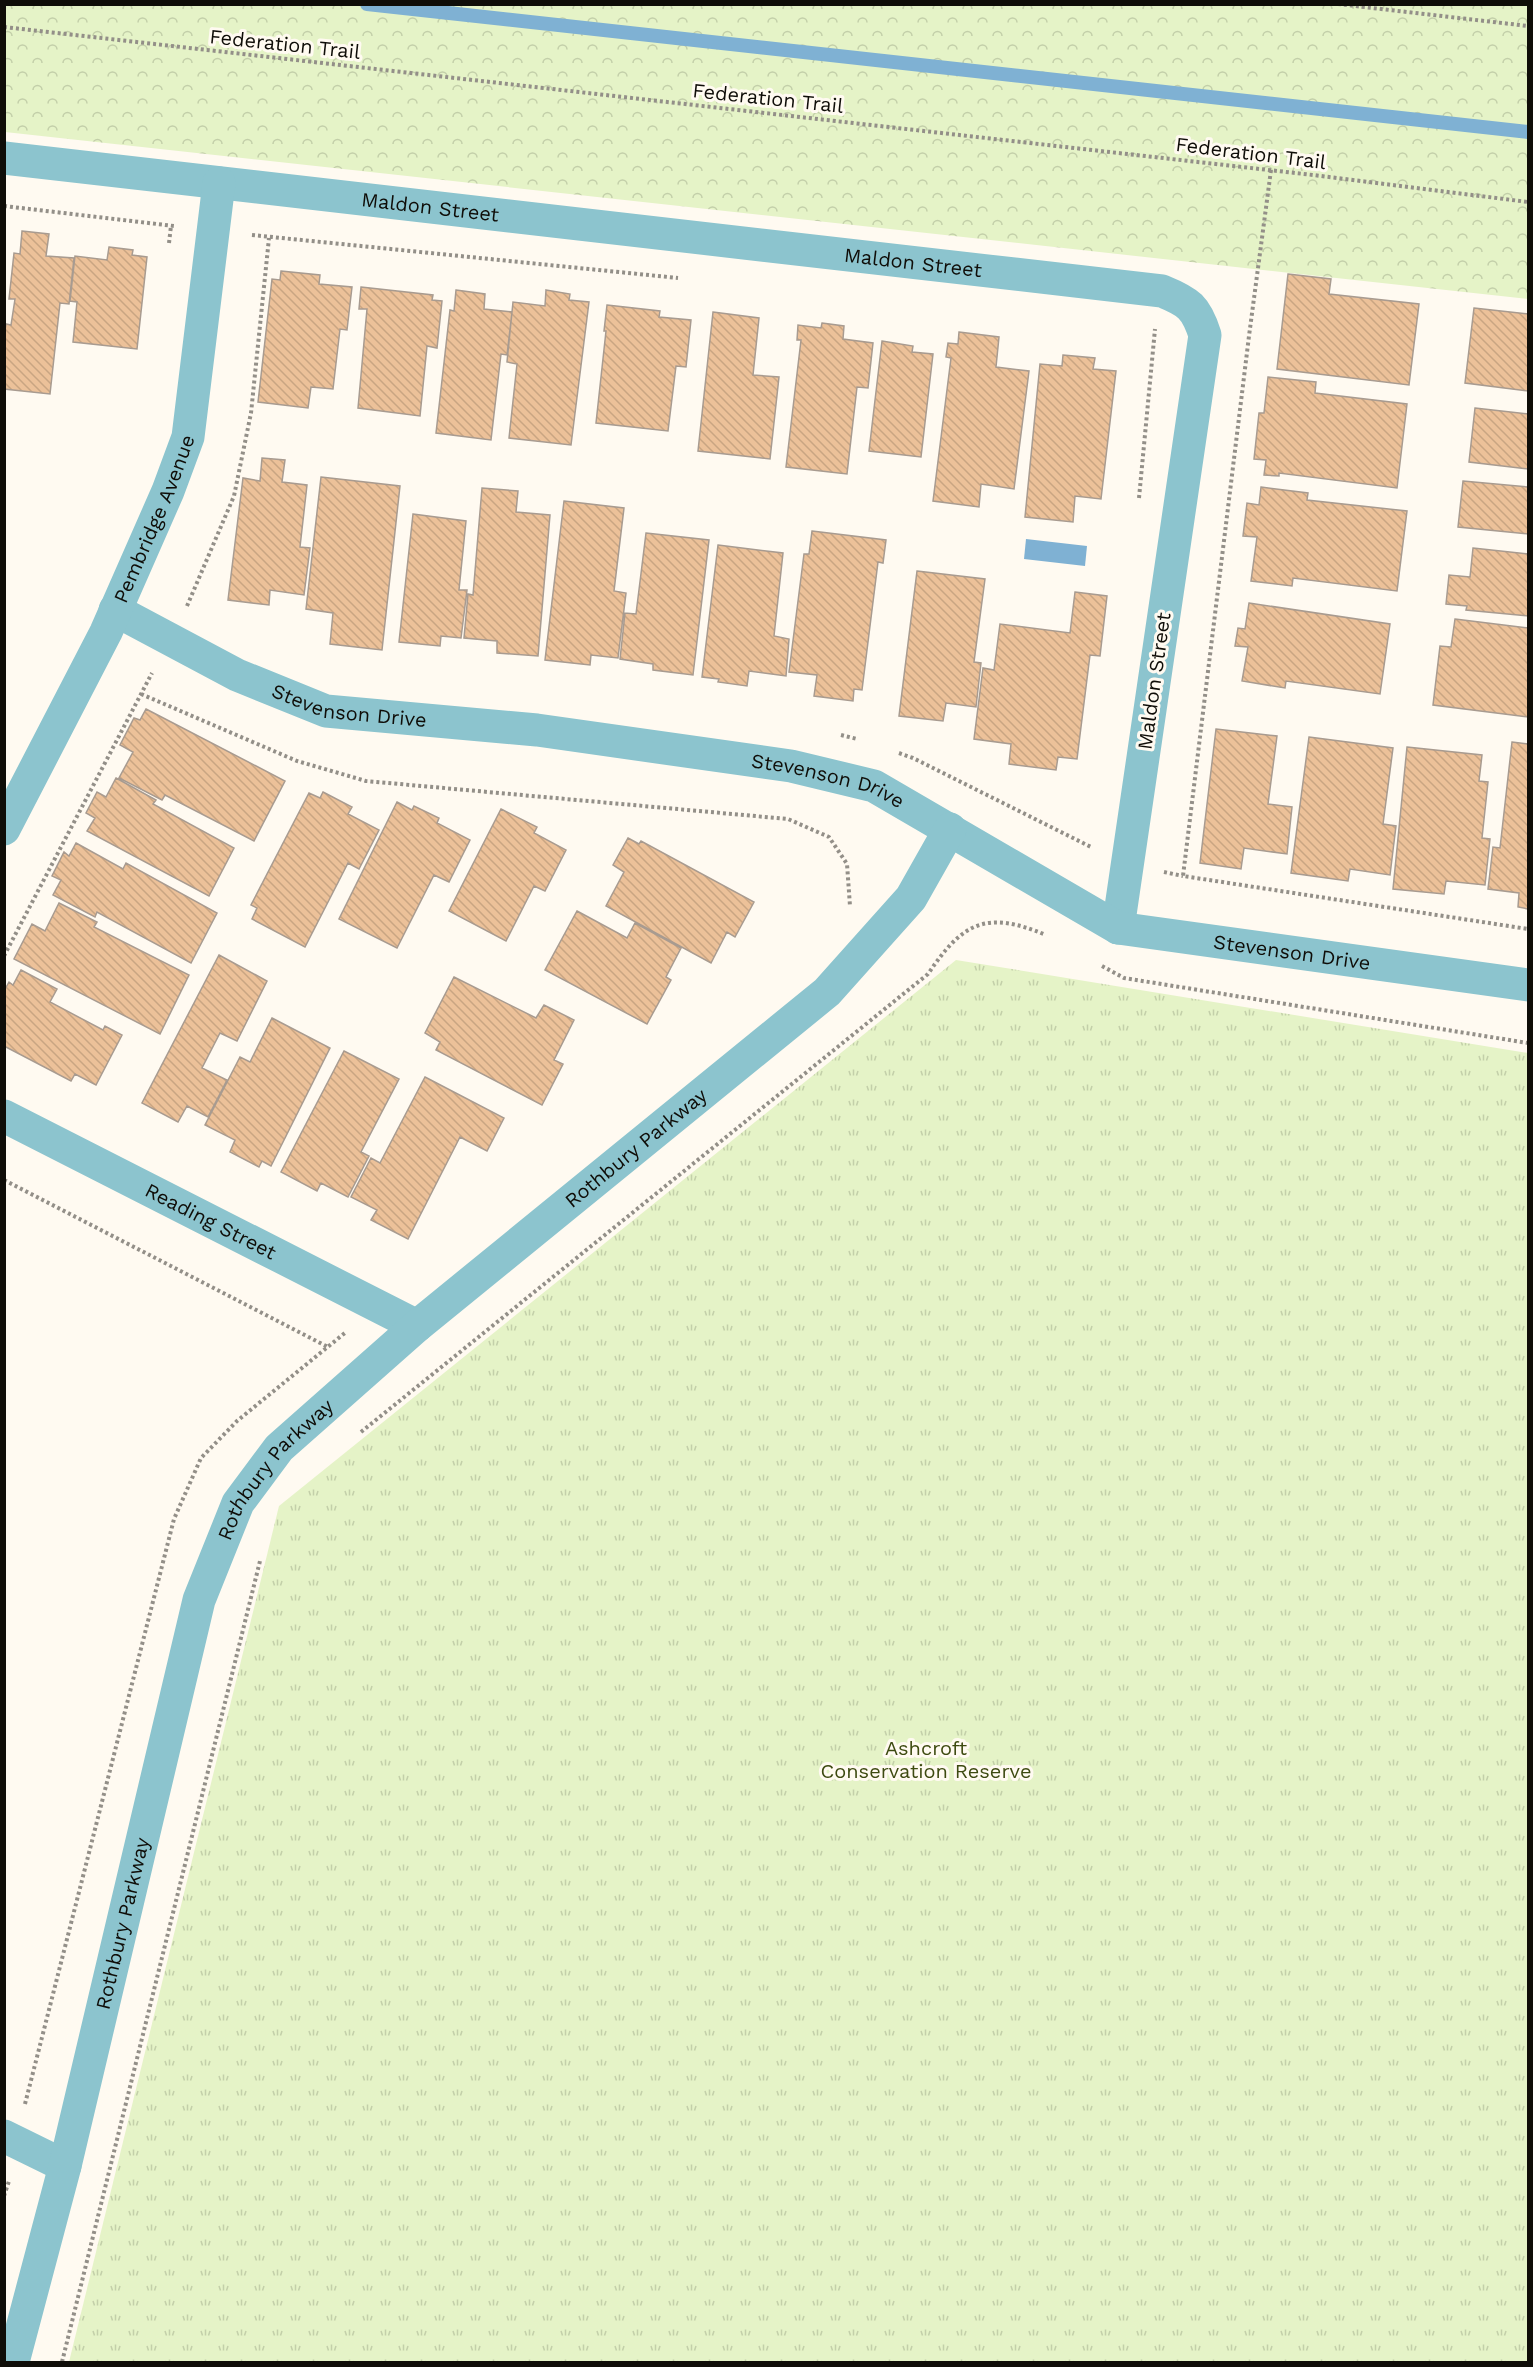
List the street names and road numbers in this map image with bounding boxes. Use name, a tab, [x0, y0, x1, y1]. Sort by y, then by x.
street label: Federation Trail	[209, 24, 361, 64]
street label: Federation Trail	[692, 78, 844, 118]
street label: Federation Trail	[1174, 132, 1328, 174]
street label: Maldon Street	[360, 187, 501, 227]
street label: Maldon Street	[843, 243, 984, 282]
street label: Pembridge Avenue	[108, 431, 200, 607]
street label: Maldon Street	[1132, 610, 1176, 751]
street label: Stevenson Drive	[268, 678, 428, 732]
street label: Stevenson Drive	[750, 749, 909, 813]
street label: Stevenson Drive	[1212, 929, 1372, 975]
street label: Rothbury Parkway	[560, 1082, 712, 1213]
street label: Reading Street	[141, 1178, 281, 1265]
street label: Rothbury Parkway	[212, 1393, 339, 1544]
street label: Rothbury Parkway	[90, 1834, 155, 2012]

